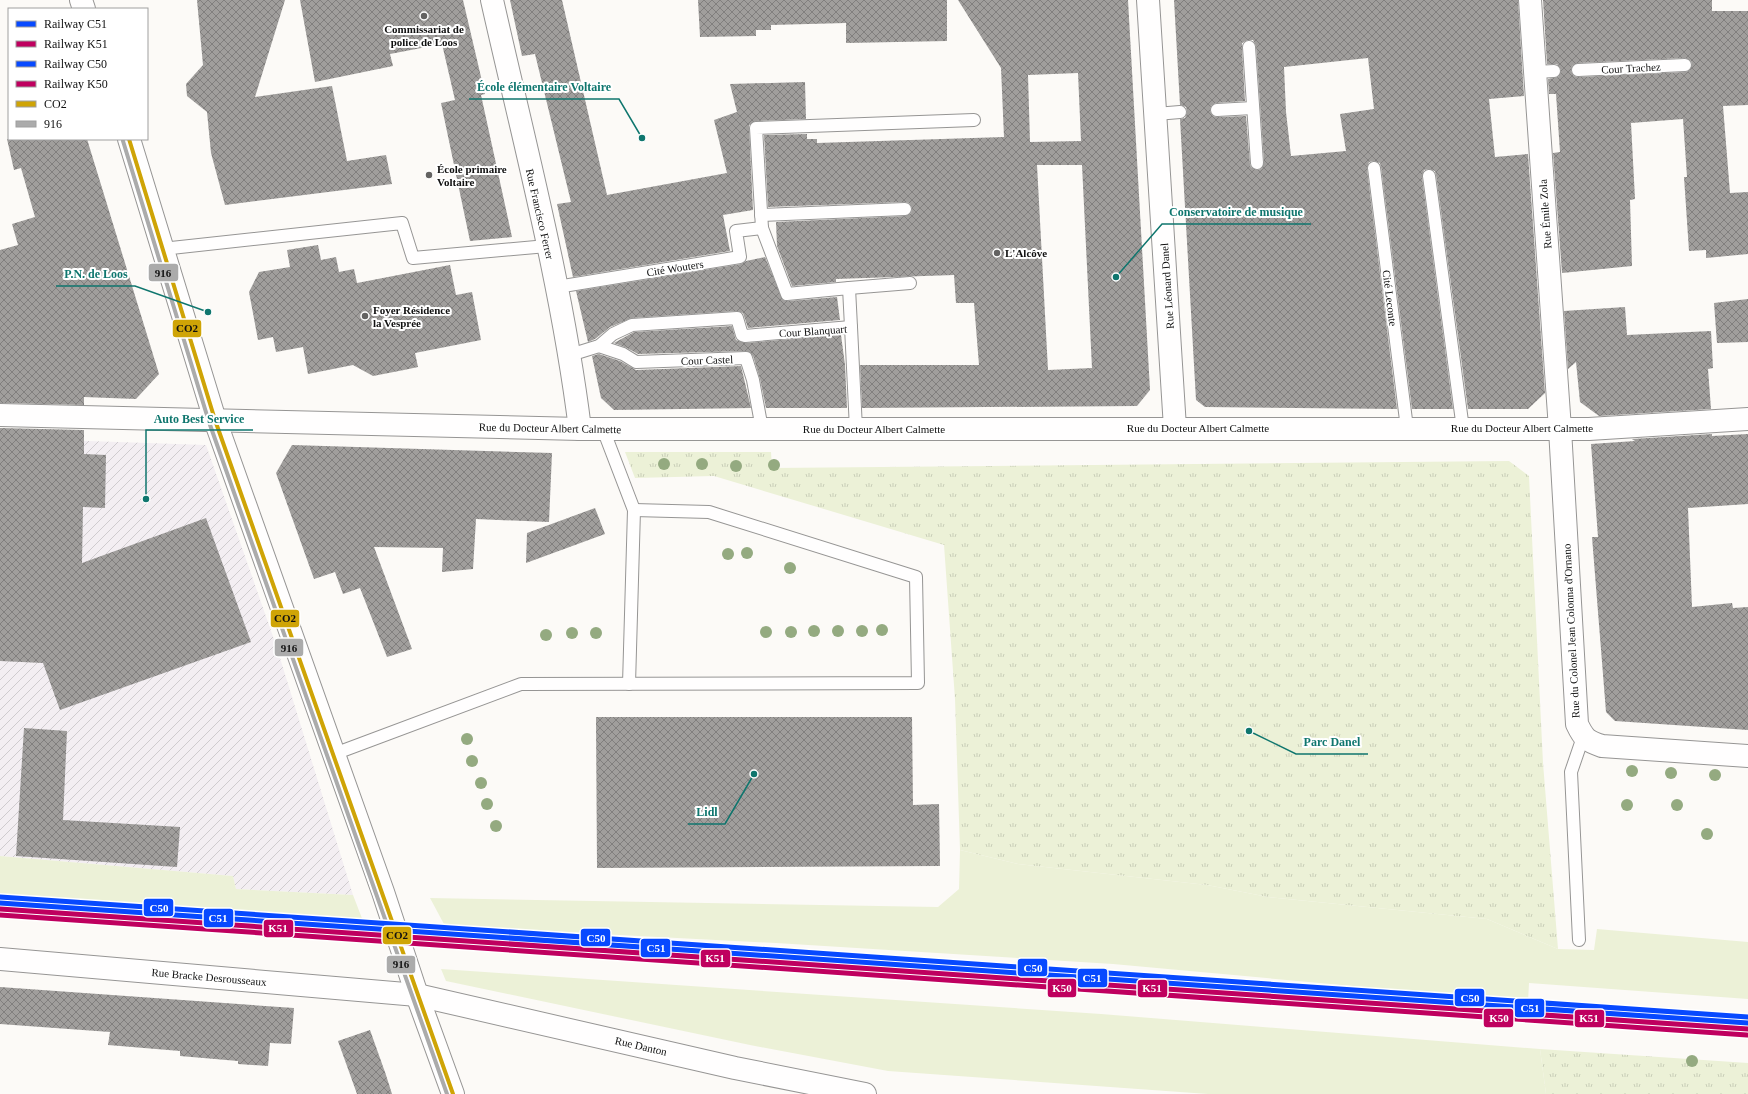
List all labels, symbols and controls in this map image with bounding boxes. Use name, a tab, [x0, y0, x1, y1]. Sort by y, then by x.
legend	[8, 8, 148, 140]
marker: Commissariat de police de Loos	[419, 11, 429, 21]
text: Railway C51	[44, 17, 107, 31]
place label: Commissariat de police de Loos	[384, 23, 464, 48]
text: Railway K51	[44, 37, 108, 51]
text: Railway C50	[44, 57, 107, 71]
street label: Cour Trachez	[1601, 60, 1661, 76]
callout: École élémentaire Voltaire	[469, 75, 619, 99]
text: Railway K50	[44, 77, 108, 91]
text: École élémentaire Voltaire	[477, 80, 612, 94]
text: CO2	[44, 97, 67, 111]
text: 916	[44, 117, 62, 131]
place label: École primaire Voltaire	[437, 163, 507, 188]
street label: Rue Francisco Ferrer	[524, 167, 556, 261]
marker: École primaire Voltaire	[424, 170, 434, 180]
street label: Rue Émile Zola	[1537, 179, 1553, 249]
callout: Conservatoire de musique	[1162, 200, 1311, 224]
text: Conservatoire de musique	[1169, 205, 1304, 219]
street label: Rue Léonard Danel	[1158, 243, 1176, 329]
place label: L'Alcôve	[1005, 247, 1047, 259]
marker: L'Alcôve	[992, 248, 1002, 258]
street label: Cité Wouters	[646, 258, 704, 278]
callout: P.N. de Loos	[56, 262, 135, 286]
line badge: 916	[148, 263, 179, 282]
text: P.N. de Loos	[64, 267, 128, 281]
text: 916	[155, 267, 172, 279]
street label: Cité Leconte	[1381, 269, 1399, 327]
place label: Foyer Résidence la Vesprée	[373, 304, 450, 329]
marker: Foyer Résidence la Vesprée	[360, 311, 370, 321]
line badge: CO2	[172, 319, 202, 338]
text: CO2	[176, 322, 199, 334]
street label: Cour Blanquart	[779, 323, 847, 339]
street label: Cour Castel	[681, 353, 733, 367]
callout: Auto Best Service	[146, 406, 253, 430]
text: Auto Best Service	[154, 412, 245, 426]
street label: Rue du Docteur Albert Calmette	[479, 421, 621, 435]
street label: Rue du Docteur Albert Calmette	[1127, 422, 1269, 434]
street label: Rue du Docteur Albert Calmette	[1451, 422, 1593, 434]
street label: Rue du Docteur Albert Calmette	[803, 423, 945, 435]
street label: Rue du Colonel Jean Colonna d'Ornano	[1560, 543, 1582, 718]
line badge: CO2	[270, 609, 300, 628]
text: CO2	[274, 612, 297, 624]
line badge: 916	[274, 638, 304, 657]
text: 916	[281, 642, 298, 654]
callout: Parc Danel	[1296, 730, 1368, 754]
text: Parc Danel	[1304, 735, 1361, 749]
callout: Lidl	[688, 800, 725, 824]
text: Lidl	[696, 805, 718, 819]
line badge: C50	[143, 898, 174, 917]
text: C50	[150, 902, 169, 914]
line badge: C51	[203, 908, 234, 928]
text: C51	[209, 912, 227, 924]
line badge: K51	[263, 919, 294, 938]
text: K51	[268, 922, 288, 934]
line badge: CO2	[382, 926, 412, 945]
line badge: C50	[580, 928, 611, 947]
text: CO2	[386, 929, 409, 941]
text: C50	[587, 932, 606, 944]
line badge: C51	[640, 938, 671, 958]
text: C51	[647, 942, 665, 954]
line badge: K51	[700, 949, 731, 968]
text: K51	[705, 952, 725, 964]
line badge: 916	[386, 955, 416, 974]
text: 916	[393, 958, 410, 970]
line badge: C50	[1017, 958, 1048, 977]
text: C50	[1024, 962, 1043, 974]
street label: Rue Bracke Desrousseaux	[151, 966, 268, 988]
line badge: C51	[1077, 968, 1108, 988]
text: C51	[1083, 972, 1101, 984]
line badge: K50	[1047, 978, 1077, 998]
line badge: K51	[1137, 979, 1168, 998]
text: K50	[1052, 982, 1072, 994]
text: K51	[1142, 982, 1162, 994]
line badge: C50	[1454, 988, 1485, 1007]
text: C50	[1461, 992, 1480, 1004]
line badge: C51	[1514, 998, 1545, 1018]
text: C51	[1521, 1002, 1539, 1014]
line badge: K50	[1483, 1008, 1514, 1028]
line badge: K51	[1574, 1009, 1605, 1028]
text: K50	[1489, 1012, 1509, 1024]
text: K51	[1579, 1012, 1599, 1024]
street label: Rue Danton	[614, 1034, 669, 1058]

